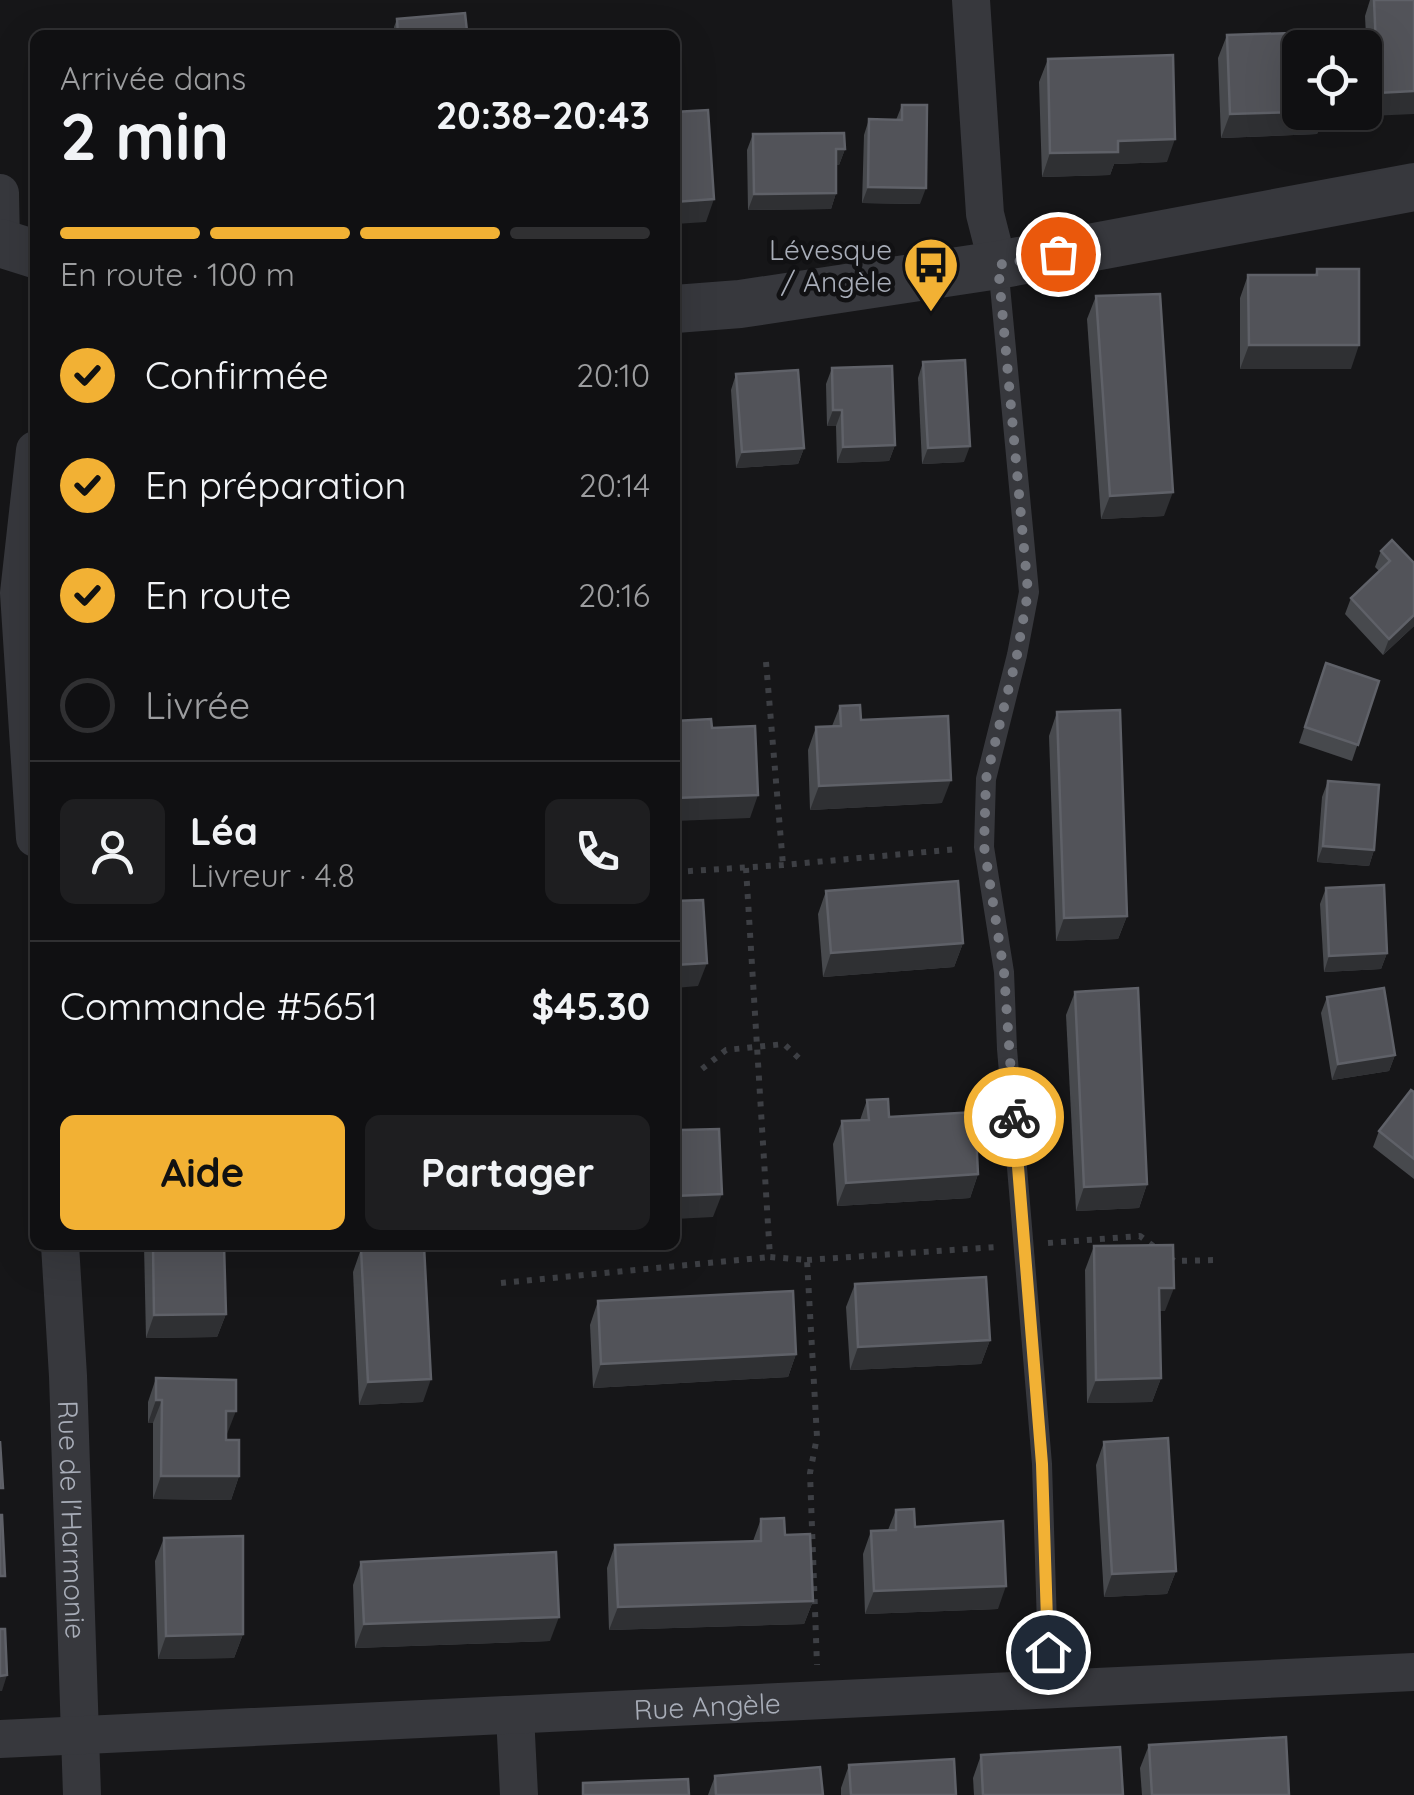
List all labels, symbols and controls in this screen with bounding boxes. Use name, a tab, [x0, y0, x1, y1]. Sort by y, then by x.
map controls	[1282, 30, 1382, 130]
button: locate	[1282, 30, 1382, 130]
text: Arrivée dans	[60, 58, 246, 98]
text: 20:38–20:43	[436, 91, 650, 139]
text: 2 min	[60, 95, 229, 176]
pin	[1016, 212, 1101, 297]
icon: bag	[1031, 227, 1086, 282]
place label: Lévesque / Angèle	[769, 232, 892, 299]
bus stop icon: Lévesque / Angèle	[901, 235, 961, 314]
text: En route · 100 m	[60, 254, 295, 294]
icon: check	[60, 348, 115, 403]
text: Confirmée	[145, 351, 329, 399]
text: 20:10	[576, 355, 650, 395]
icon: check	[60, 458, 115, 513]
text: En préparation	[145, 461, 406, 509]
text: 20:14	[579, 465, 650, 505]
icon: check	[60, 568, 115, 623]
text: En route	[145, 571, 291, 619]
text: 20:16	[578, 575, 650, 615]
text: Livrée	[145, 681, 250, 729]
button: person	[60, 799, 165, 904]
button: phone	[545, 799, 650, 904]
text: Léa	[190, 807, 258, 855]
text: Livreur · 4.8	[190, 855, 355, 895]
text: Commande #5651	[60, 982, 378, 1030]
text: $45.30	[531, 982, 650, 1030]
courier	[964, 1067, 1064, 1167]
icon: bike	[987, 1090, 1042, 1145]
button: Aide	[60, 1115, 345, 1230]
button: Partager	[365, 1115, 650, 1230]
street label: Rue de l'Harmonie	[51, 1400, 94, 1640]
pin	[1006, 1610, 1091, 1695]
icon: home	[1021, 1625, 1076, 1680]
street label: Rue Angèle	[633, 1685, 781, 1726]

